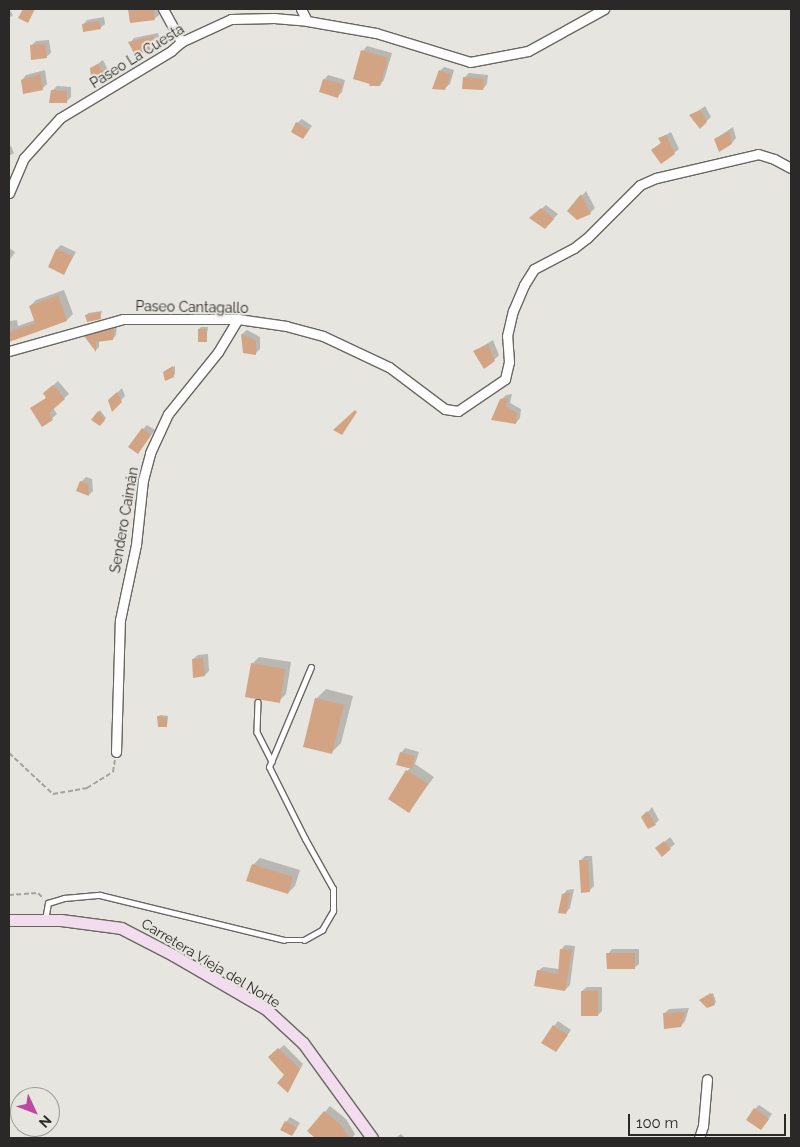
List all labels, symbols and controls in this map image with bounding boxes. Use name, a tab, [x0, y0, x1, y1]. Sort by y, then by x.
street label: Paseo La Cuesta	[87, 20, 187, 92]
street label: Paseo Cantagallo	[135, 298, 249, 316]
street label: Sendero Caimán	[106, 466, 142, 574]
street label: Carretera Vieja del Norte	[138, 915, 284, 1011]
north arrow	[10, 1087, 60, 1137]
scale bar	[630, 1104, 788, 1136]
text: N	[36, 1112, 55, 1131]
text: 100 m	[636, 1114, 678, 1132]

